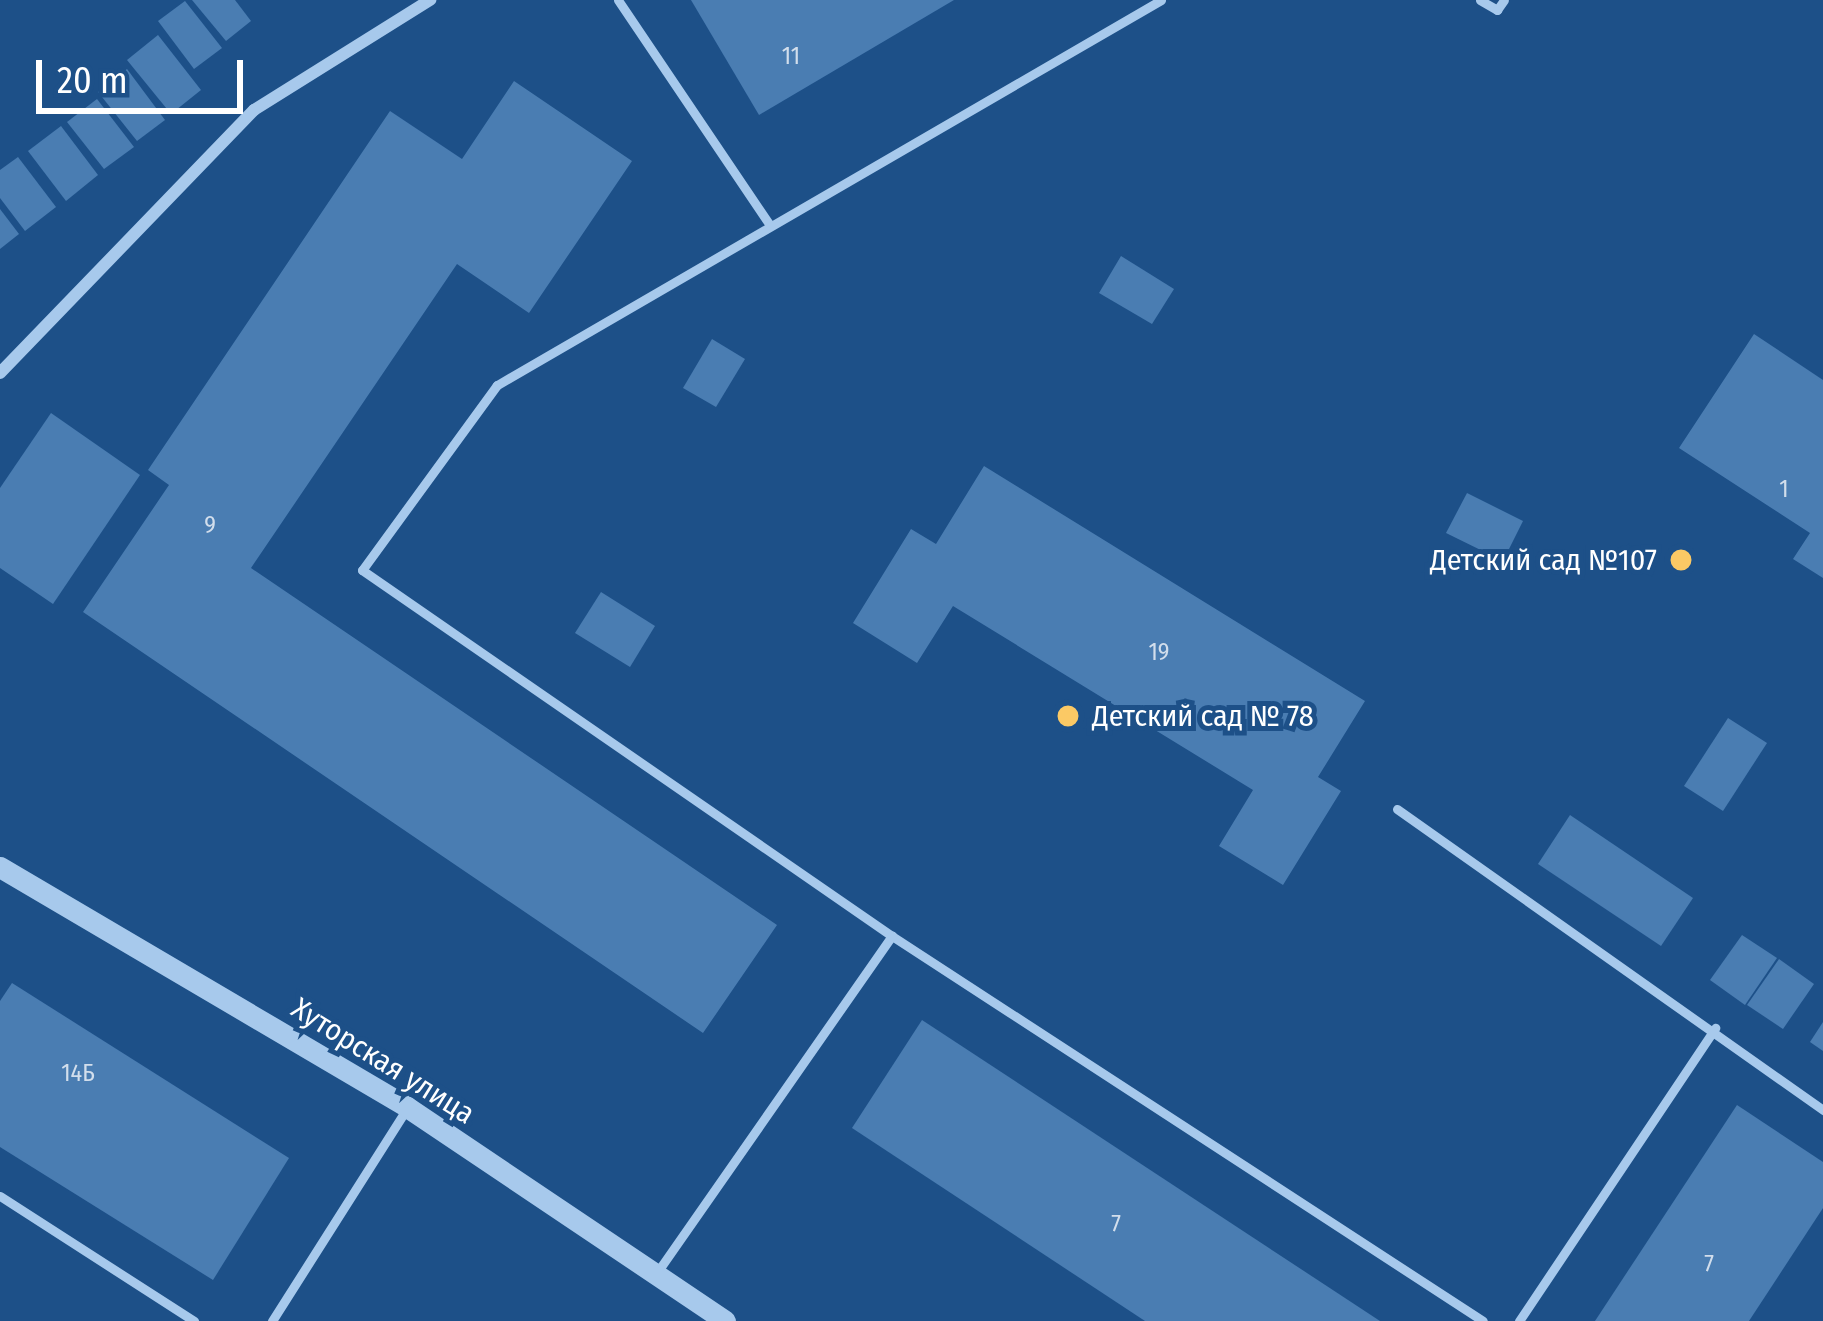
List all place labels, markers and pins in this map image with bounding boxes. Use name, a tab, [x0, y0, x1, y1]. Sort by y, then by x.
place label: Детский сад №107	[1430, 542, 1657, 578]
marker: Детский сад №107	[1668, 547, 1694, 573]
place label: Детский сад № 78	[1092, 698, 1314, 734]
marker: Детский сад № 78	[1055, 703, 1081, 729]

